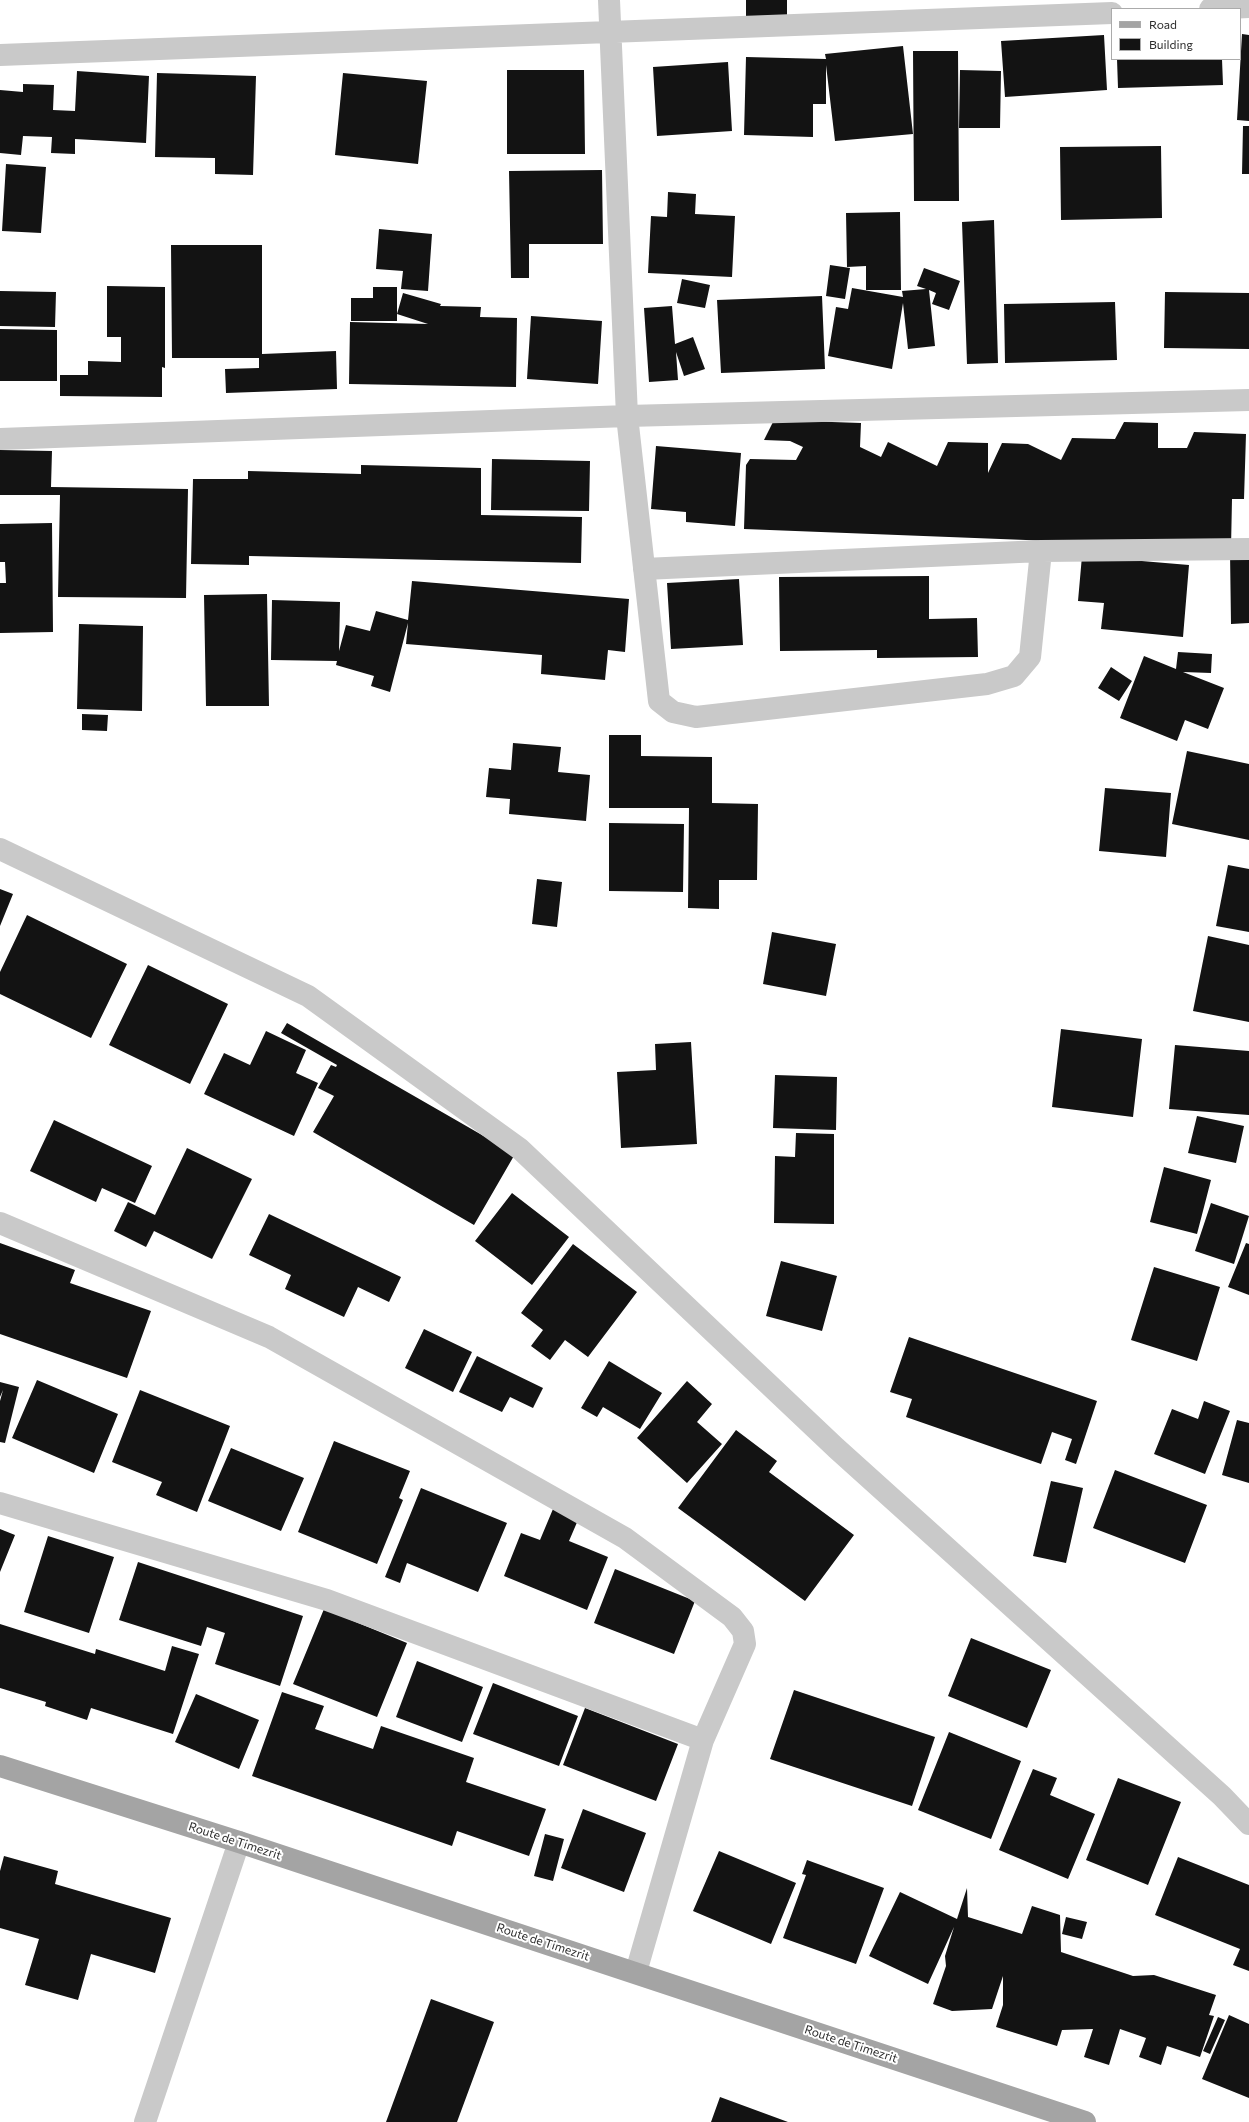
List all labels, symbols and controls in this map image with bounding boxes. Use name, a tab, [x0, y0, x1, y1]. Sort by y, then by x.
legend	[1111, 8, 1241, 60]
text: Road	[1149, 17, 1177, 31]
text: Building	[1149, 37, 1193, 51]
street label: Route de Timezrit	[187, 1819, 283, 1863]
street label: Route de Timezrit	[495, 1920, 591, 1964]
street label: Route de Timezrit	[803, 2022, 899, 2066]

